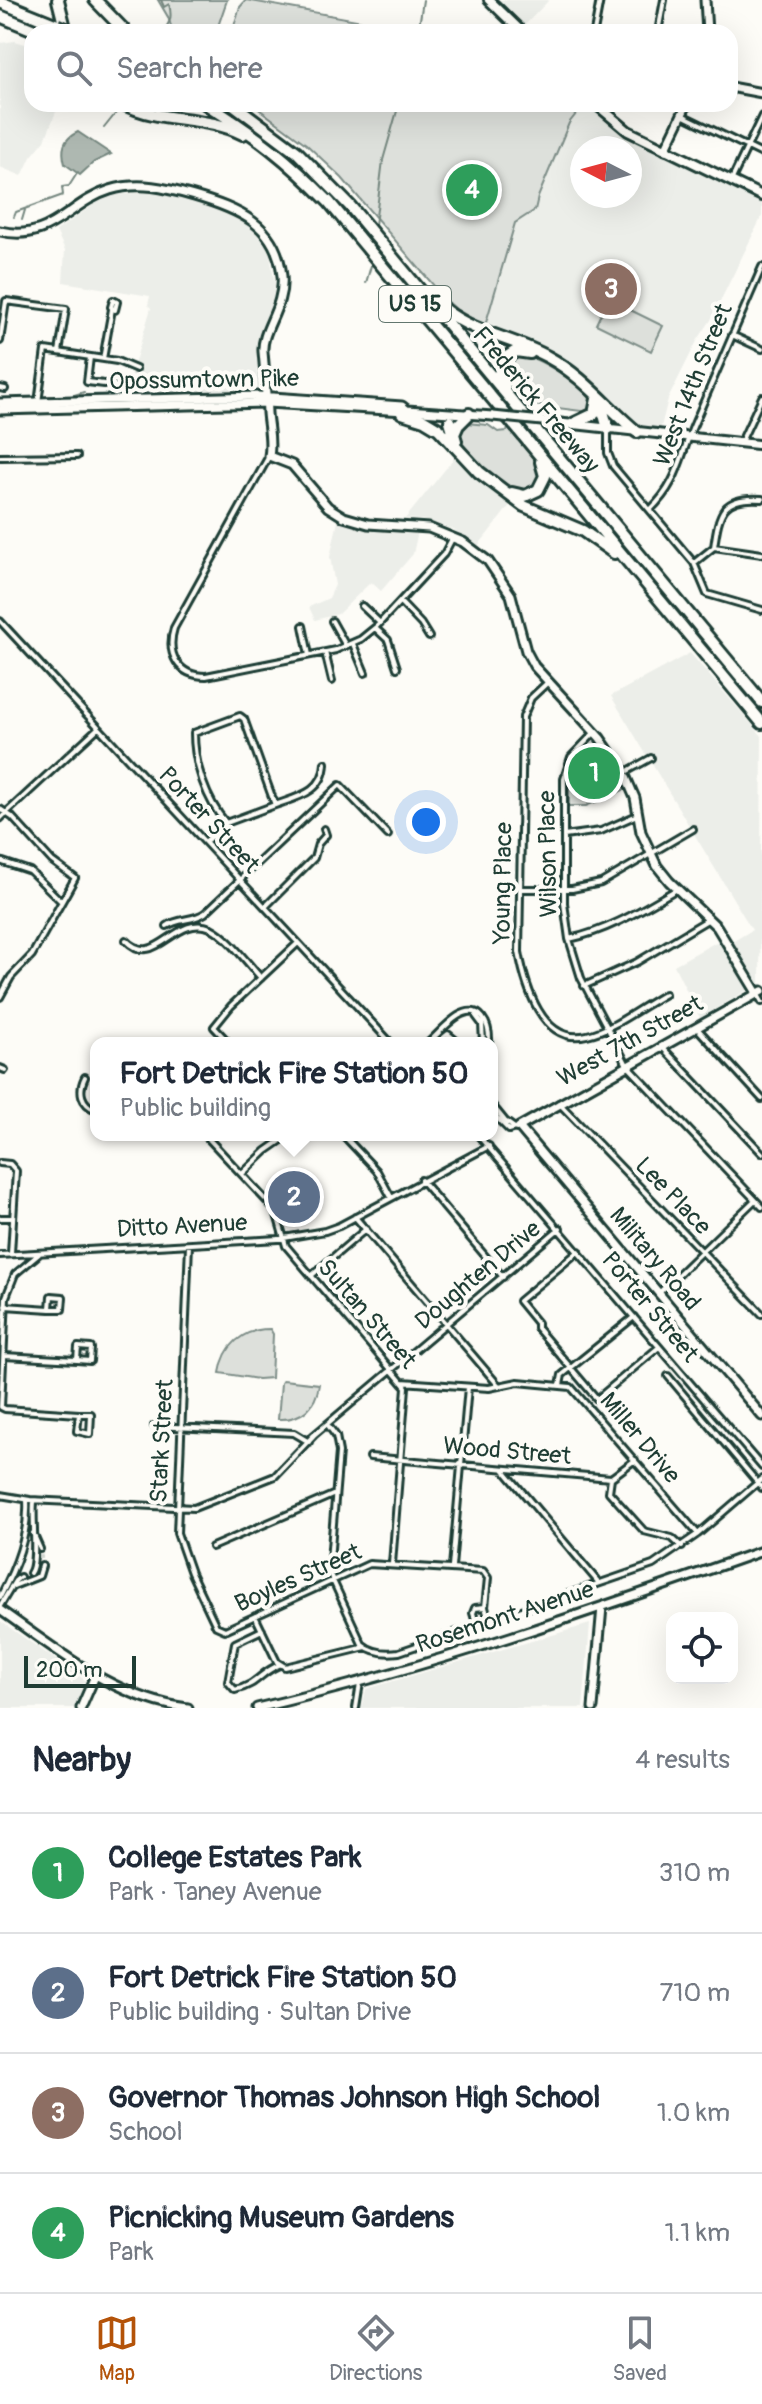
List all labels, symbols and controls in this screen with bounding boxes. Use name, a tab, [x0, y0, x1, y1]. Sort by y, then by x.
search box	[24, 24, 738, 112]
icon: search	[52, 46, 96, 90]
text: Search here	[116, 50, 263, 87]
north arrow	[570, 136, 642, 208]
pin: 4	[446, 160, 498, 220]
pin: 3	[585, 259, 637, 319]
road number: US 15	[379, 286, 451, 322]
street label: West 14th Street	[647, 299, 739, 470]
street label: Frederick Freeway	[466, 321, 606, 479]
street label: Opossumtown Pike	[109, 364, 299, 396]
pin: 1	[568, 743, 620, 803]
street label: Porter Street	[152, 761, 266, 880]
street label: Wilson Place	[532, 790, 564, 918]
your location	[406, 802, 446, 842]
street label: Young Place	[487, 822, 519, 945]
street label: West 7th Street	[552, 989, 708, 1093]
popup	[90, 1037, 498, 1141]
text: Fort Detrick Fire Station 50	[120, 1055, 468, 1092]
text: Public building	[120, 1092, 271, 1124]
street label: Lee Place	[629, 1151, 717, 1241]
pin: 2	[268, 1167, 320, 1227]
street label: Military Road	[603, 1201, 707, 1317]
street label: Ditto Avenue	[116, 1208, 248, 1244]
street label: Doughten Drive	[409, 1214, 547, 1336]
street label: Porter Street	[595, 1246, 705, 1368]
street label: Sultan Street	[312, 1253, 423, 1375]
street label: Stark Street	[144, 1378, 180, 1504]
street label: Miller Drive	[594, 1387, 687, 1490]
street label: Wood Street	[442, 1431, 573, 1471]
street label: Boyles Street	[230, 1537, 366, 1619]
street label: Rosemont Avenue	[413, 1575, 598, 1659]
map controls	[666, 1612, 738, 1684]
button: locate	[666, 1612, 738, 1684]
scale bar	[24, 1652, 136, 1688]
text: 200 m	[36, 1656, 103, 1684]
text: Nearby	[32, 1739, 131, 1782]
text: 4 results	[635, 1744, 730, 1776]
text: College Estates Park	[108, 1839, 362, 1876]
text: 1	[53, 1857, 63, 1889]
text: 310 m	[659, 1857, 730, 1889]
text: Park · Taney Avenue	[108, 1876, 322, 1908]
text: Fort Detrick Fire Station 50	[108, 1959, 457, 1996]
text: 2	[51, 1977, 65, 2009]
text: 710 m	[660, 1977, 730, 2009]
text: Public building · Sultan Drive	[108, 1996, 411, 2028]
text: Governor Thomas Johnson High School	[108, 2079, 600, 2116]
text: 3	[51, 2097, 65, 2129]
text: 1.0 km	[657, 2097, 730, 2129]
text: School	[108, 2116, 183, 2148]
text: Picnicking Museum Gardens	[108, 2199, 454, 2236]
text: 4	[50, 2217, 66, 2249]
text: 1.1 km	[664, 2217, 730, 2249]
text: Park	[108, 2236, 154, 2268]
tab: Map	[95, 2311, 139, 2387]
tab: Directions	[329, 2311, 422, 2387]
tab: Saved	[612, 2311, 667, 2387]

